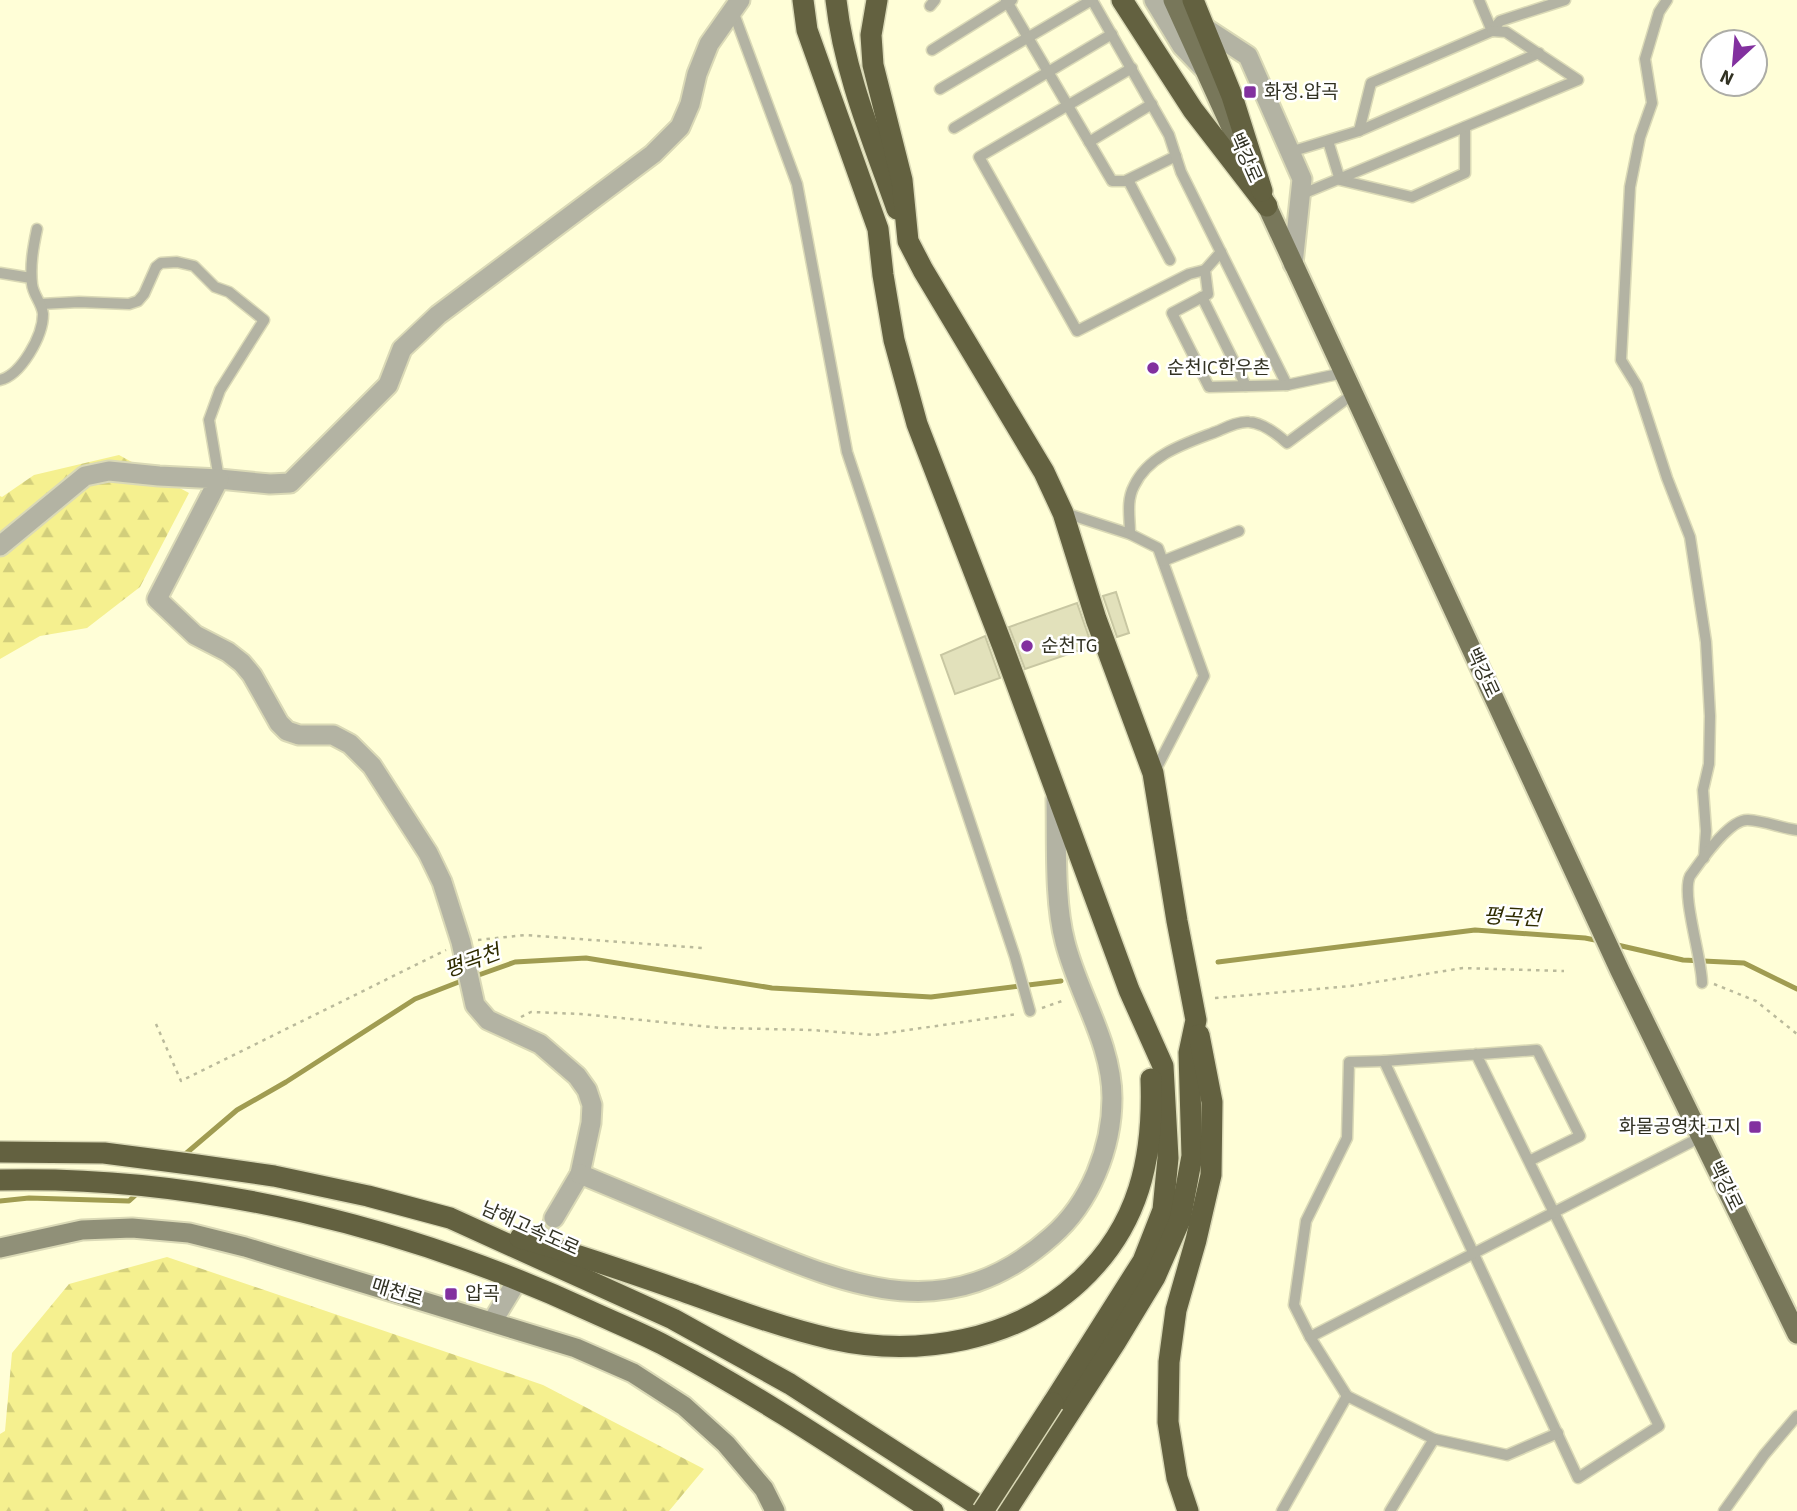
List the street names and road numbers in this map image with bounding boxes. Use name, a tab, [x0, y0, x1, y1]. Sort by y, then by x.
street label: 백강로	[1222, 129, 1268, 187]
street label: 백강로	[1459, 644, 1505, 702]
street label: 백강로	[1701, 1157, 1749, 1215]
street label: 남해고속도로	[477, 1195, 583, 1263]
street label: 매천로	[368, 1272, 426, 1314]

